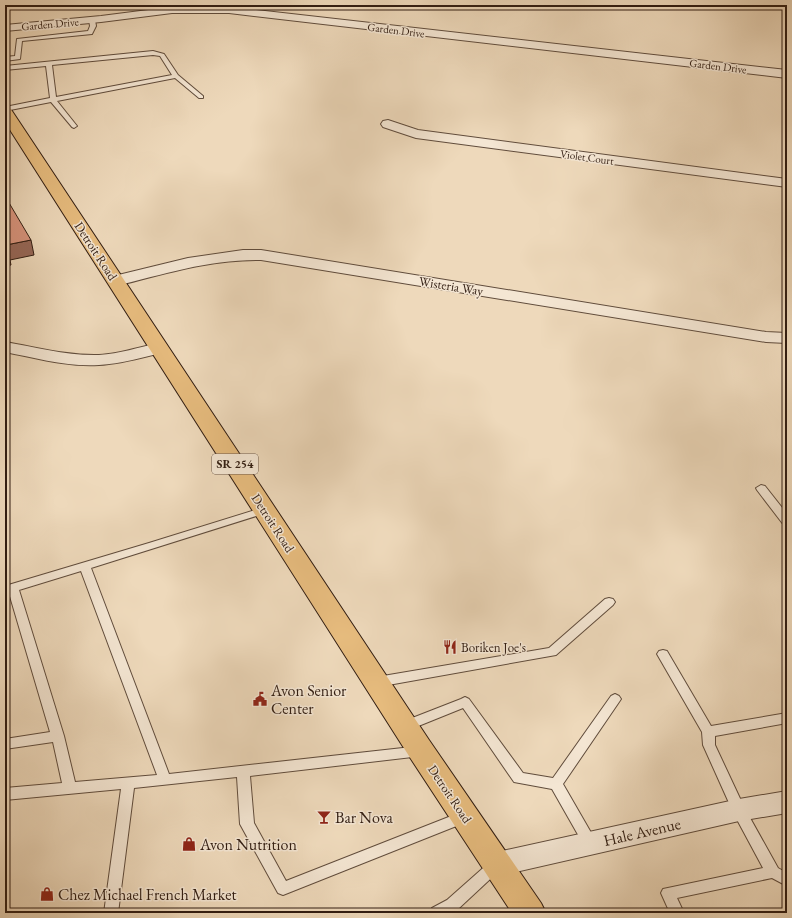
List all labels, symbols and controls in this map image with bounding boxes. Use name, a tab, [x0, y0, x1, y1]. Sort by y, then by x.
street label: Garden Drive	[21, 14, 80, 33]
street label: Garden Drive	[367, 20, 426, 41]
street label: Garden Drive	[689, 56, 748, 77]
street label: Violet Court	[559, 146, 615, 168]
street label: Detroit Road	[71, 218, 122, 284]
street label: Wisteria Way	[418, 273, 485, 300]
road number: SR 254	[212, 454, 258, 474]
street label: Detroit Road	[248, 490, 299, 556]
restaurant icon: Boriken Joe's	[442, 639, 458, 655]
place label: Boriken Joe's	[461, 639, 526, 656]
place label: Avon Senior Center	[270, 680, 347, 719]
public building icon: Avon Senior Center	[252, 691, 268, 707]
street label: Detroit Road	[424, 762, 476, 827]
place label: Bar Nova	[335, 807, 393, 828]
bar icon: Bar Nova	[316, 809, 332, 825]
street label: Hale Avenue	[601, 813, 683, 851]
place label: Avon Nutrition	[199, 834, 297, 855]
shop icon: Avon Nutrition	[181, 836, 197, 852]
place label: Chez Michael French Market	[58, 884, 237, 905]
shop icon: Chez Michael French Market	[39, 886, 55, 902]

